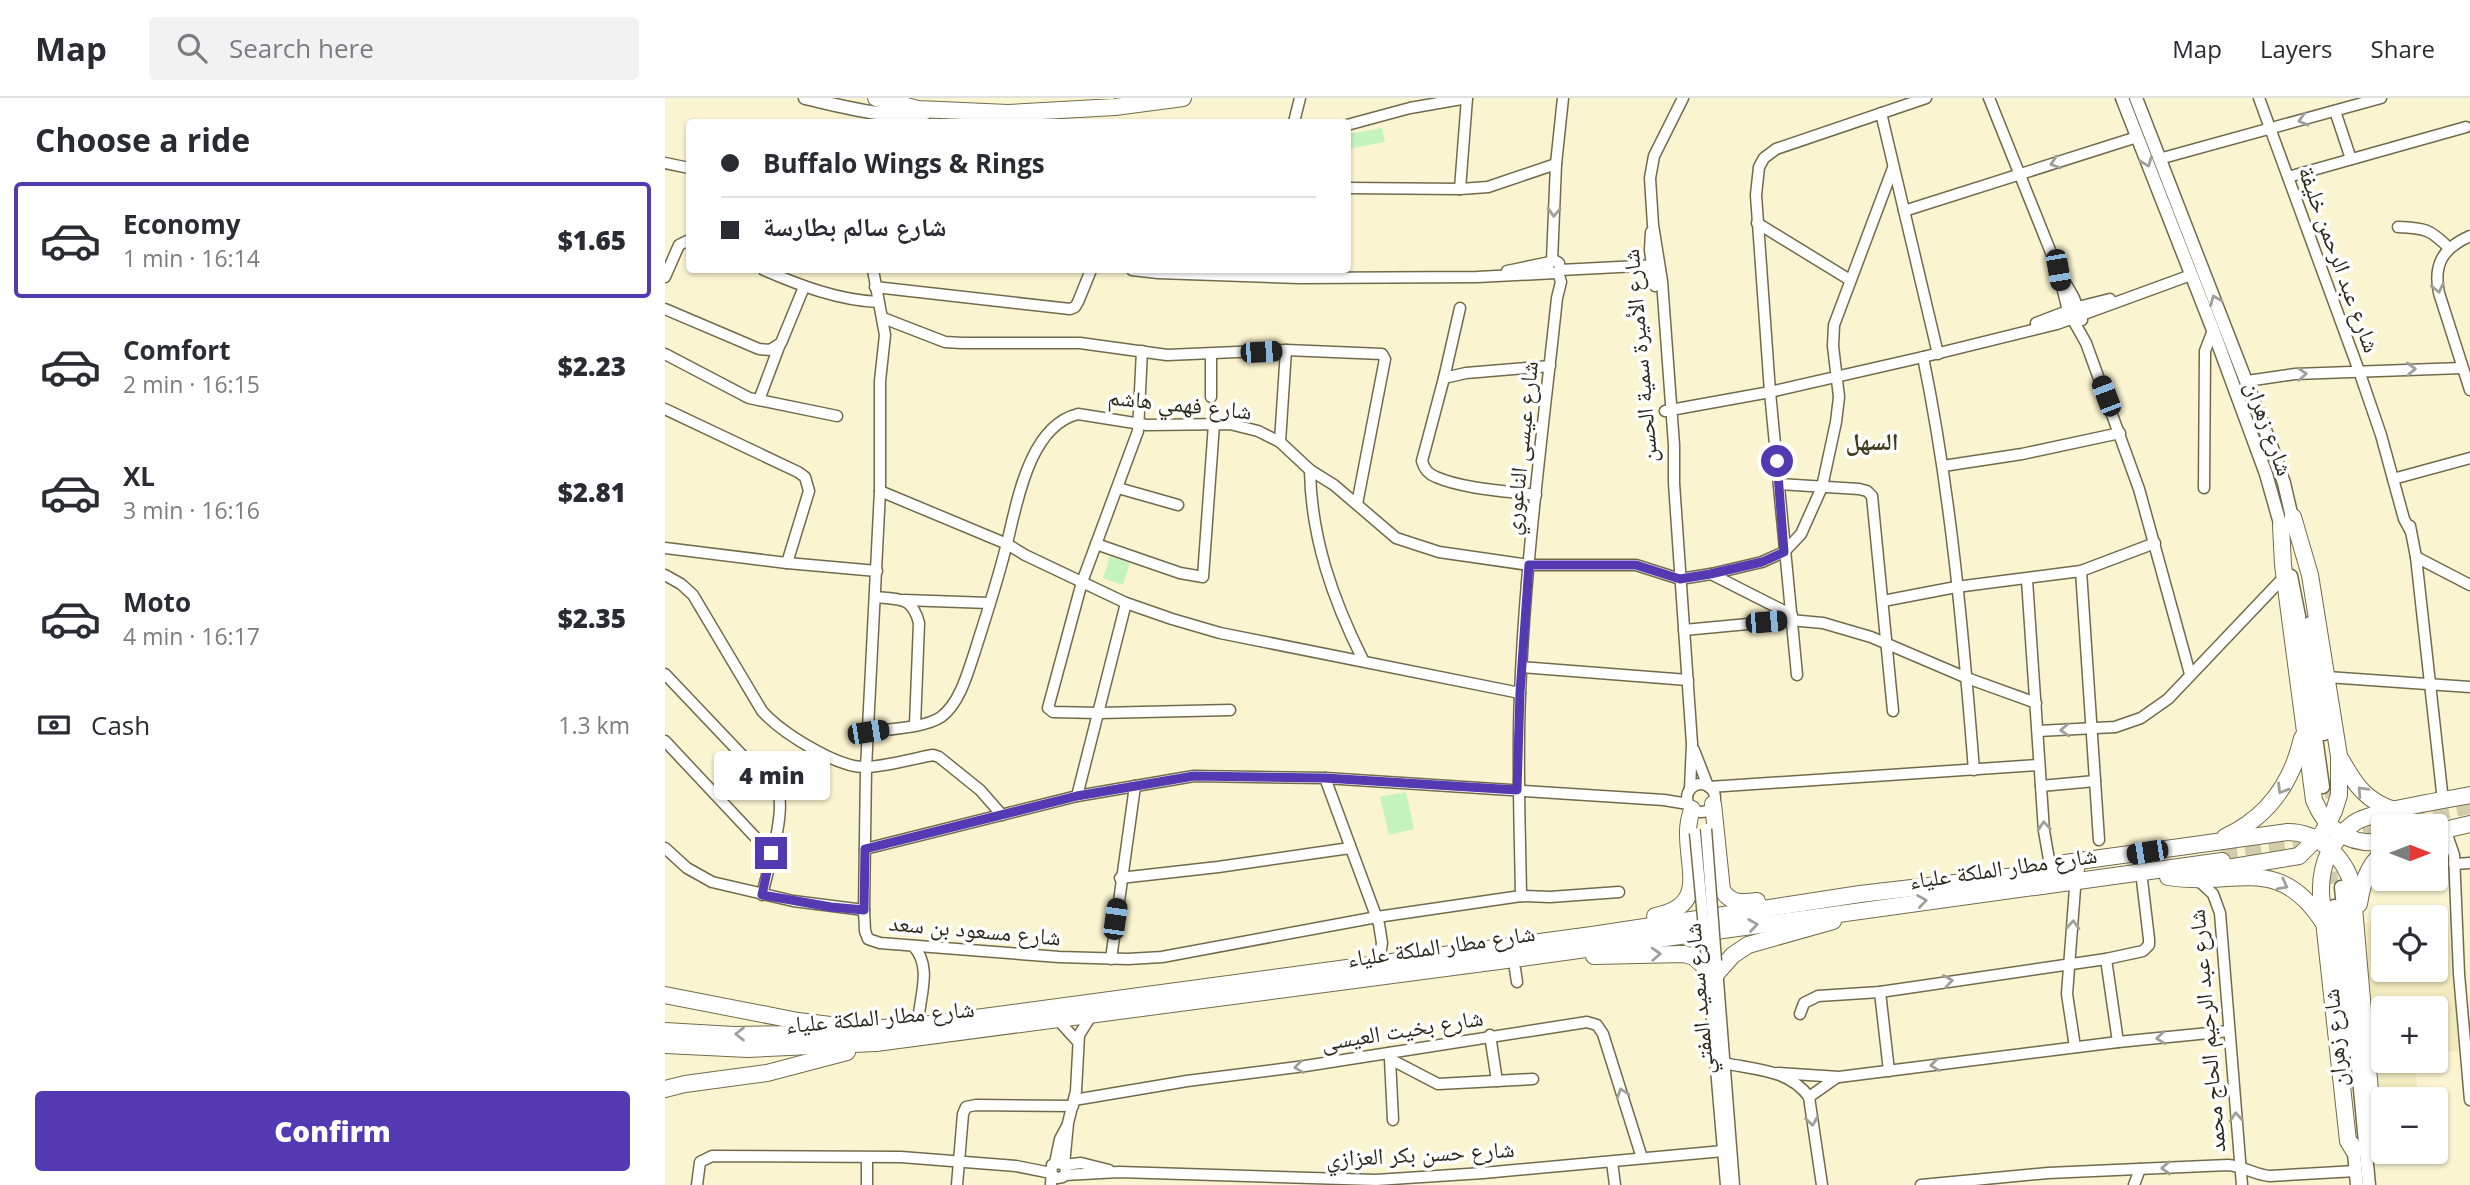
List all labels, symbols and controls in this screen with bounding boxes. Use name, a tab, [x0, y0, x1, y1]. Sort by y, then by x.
search box	[149, 17, 639, 80]
text: Map	[35, 26, 107, 71]
icon: search	[173, 29, 211, 67]
text: Search here	[229, 30, 374, 66]
text: Map	[2172, 32, 2222, 65]
text: Layers	[2260, 32, 2333, 65]
text: Share	[2371, 32, 2435, 65]
one-way arrow	[2297, 112, 2309, 126]
text: Choose a ride	[35, 118, 250, 161]
text: Buffalo Wings & Rings	[763, 145, 1045, 181]
one-way arrow	[2049, 154, 2061, 169]
one-way arrow	[2138, 155, 2152, 167]
street label: شارع عبد الرحمن خليفة	[2291, 161, 2389, 357]
text: Economy	[123, 206, 241, 242]
one-way arrow	[1546, 207, 1561, 218]
text: شارع سالم بطارسة	[763, 208, 947, 244]
icon: car	[39, 209, 102, 272]
text: $1.65	[558, 222, 626, 258]
text: 1 min · 16:14	[123, 242, 260, 274]
car	[2045, 247, 2072, 293]
street label: شارع الأميرة سمية الحسن	[1614, 248, 1664, 464]
one-way arrow	[2430, 282, 2445, 294]
one-way arrow	[2209, 295, 2223, 307]
text: Comfort	[123, 332, 230, 368]
icon: car	[39, 335, 102, 398]
car	[1240, 340, 1283, 364]
text: $2.23	[558, 348, 626, 384]
street label: شارع عيسى الناعوري	[1495, 359, 1549, 537]
one-way arrow	[2405, 362, 2416, 377]
one-way arrow	[2297, 367, 2308, 382]
text: 2 min · 16:15	[123, 368, 260, 400]
car	[2089, 373, 2124, 419]
street label: شارع زهران	[2238, 376, 2302, 480]
street label: شارع فهمي هاشم	[1106, 380, 1253, 430]
district label: السهل	[1845, 424, 1899, 457]
route start	[1761, 445, 1793, 477]
text: XL	[123, 458, 155, 494]
icon: car	[39, 461, 102, 524]
text: $2.81	[558, 474, 626, 510]
text: 3 min · 16:16	[123, 494, 260, 526]
text: Moto	[123, 584, 191, 620]
icon: car	[39, 587, 102, 650]
text: $2.35	[558, 600, 626, 636]
car	[1745, 610, 1788, 634]
text: 4 min · 16:17	[123, 620, 260, 652]
icon: cash	[35, 706, 73, 744]
text: Cash	[91, 707, 150, 743]
text: 1.3 km	[558, 709, 630, 741]
car	[846, 718, 891, 746]
one-way arrow	[2059, 722, 2070, 737]
callout: 4 min	[713, 752, 829, 800]
text: 4 min	[739, 759, 805, 791]
one-way arrow	[2277, 781, 2290, 794]
one-way arrow	[2358, 786, 2370, 799]
north arrow	[2371, 814, 2448, 891]
map controls	[2371, 814, 2448, 1164]
one-way arrow	[2037, 820, 2052, 831]
route end	[755, 837, 787, 869]
street label: شارع مطار الملكة علياء	[1907, 838, 2099, 896]
car	[2125, 838, 2170, 866]
one-way arrow	[2276, 877, 2289, 890]
one-way arrow	[1916, 894, 1928, 909]
car	[1102, 897, 1129, 941]
button: locate	[2371, 905, 2448, 982]
street label: شارع مسعود بن سعد	[888, 906, 1062, 952]
street label: شارع عبد الرحيم الحاج محمد	[2179, 908, 2234, 1154]
street label: شارع مطار الملكة علياء	[1345, 916, 1537, 974]
one-way arrow	[1747, 918, 1758, 933]
one-way arrow	[2065, 920, 2080, 931]
street label: شارع سعيد المفتي	[1675, 921, 1724, 1076]
one-way arrow	[1651, 946, 1662, 961]
one-way arrow	[1942, 974, 1953, 989]
street label: شارع زهران	[2314, 988, 2354, 1088]
street label: شارع مطار الملكة علياء	[784, 992, 976, 1040]
button: +	[2371, 996, 2448, 1073]
street label: شارع بخيت العيسى	[1319, 1000, 1485, 1058]
one-way arrow	[734, 1027, 745, 1042]
one-way arrow	[2155, 1030, 2167, 1045]
one-way arrow	[1929, 1058, 1941, 1073]
one-way arrow	[1294, 1059, 1305, 1074]
one-way arrow	[1616, 1087, 1630, 1100]
button: −	[2371, 1087, 2448, 1164]
button: Confirm	[35, 1091, 630, 1171]
one-way arrow	[2229, 1111, 2244, 1122]
one-way arrow	[1804, 1116, 1819, 1127]
street label: شارع حسن بكر العزازي	[1325, 1132, 1515, 1178]
one-way arrow	[2160, 1160, 2171, 1175]

